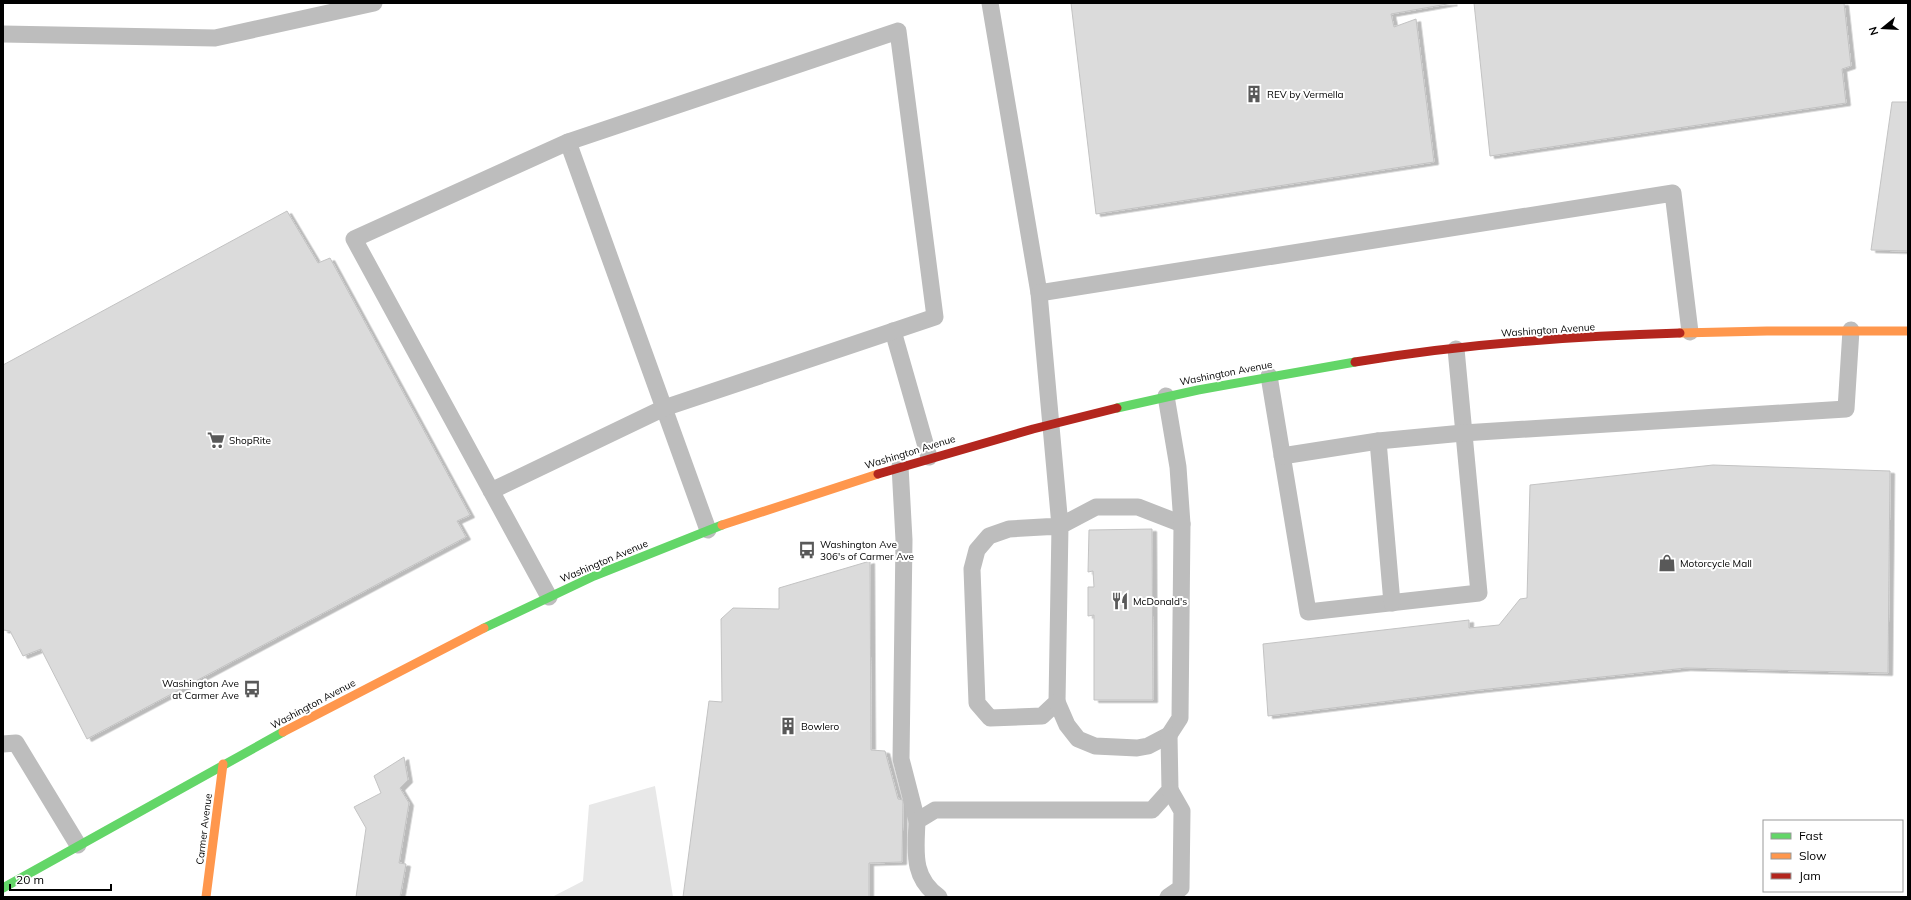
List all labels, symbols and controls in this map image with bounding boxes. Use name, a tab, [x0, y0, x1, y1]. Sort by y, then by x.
north arrow	[1863, 8, 1903, 48]
text: N	[1866, 25, 1881, 37]
building icon: REV by Vermella	[1244, 84, 1264, 104]
place label: REV by Vermella	[1267, 88, 1344, 101]
street label: Washington Avenue	[1501, 320, 1595, 340]
street label: Washington Avenue	[1179, 358, 1273, 388]
supermarket icon: ShopRite	[206, 430, 226, 450]
street label: Washington Avenue	[863, 432, 957, 472]
place label: ShopRite	[229, 434, 271, 447]
street label: Washington Avenue	[558, 537, 650, 585]
place label: Washington Ave 306's of Carmer Ave	[820, 538, 914, 563]
bus stop icon: Washington Ave 306's of Carmer Ave	[797, 540, 817, 560]
shop icon: Motorcycle Mall	[1657, 553, 1677, 573]
place label: Motorcycle Mall	[1680, 557, 1752, 570]
restaurant icon: McDonald's	[1110, 591, 1130, 611]
place label: McDonald's	[1133, 595, 1187, 608]
street label: Washington Avenue	[268, 676, 358, 732]
place label: Washington Ave at Carmer Ave	[162, 677, 239, 702]
bus stop icon: Washington Ave at Carmer Ave	[242, 679, 262, 699]
building icon: Bowlero	[778, 716, 798, 736]
place label: Bowlero	[801, 720, 840, 733]
street label: Carmer Avenue	[193, 793, 215, 865]
legend	[1763, 820, 1903, 892]
text: Fast	[1799, 828, 1823, 843]
text: Slow	[1799, 848, 1827, 863]
scale bar	[10, 866, 111, 892]
text: Jam	[1799, 868, 1821, 883]
text: 20 m	[16, 872, 44, 887]

